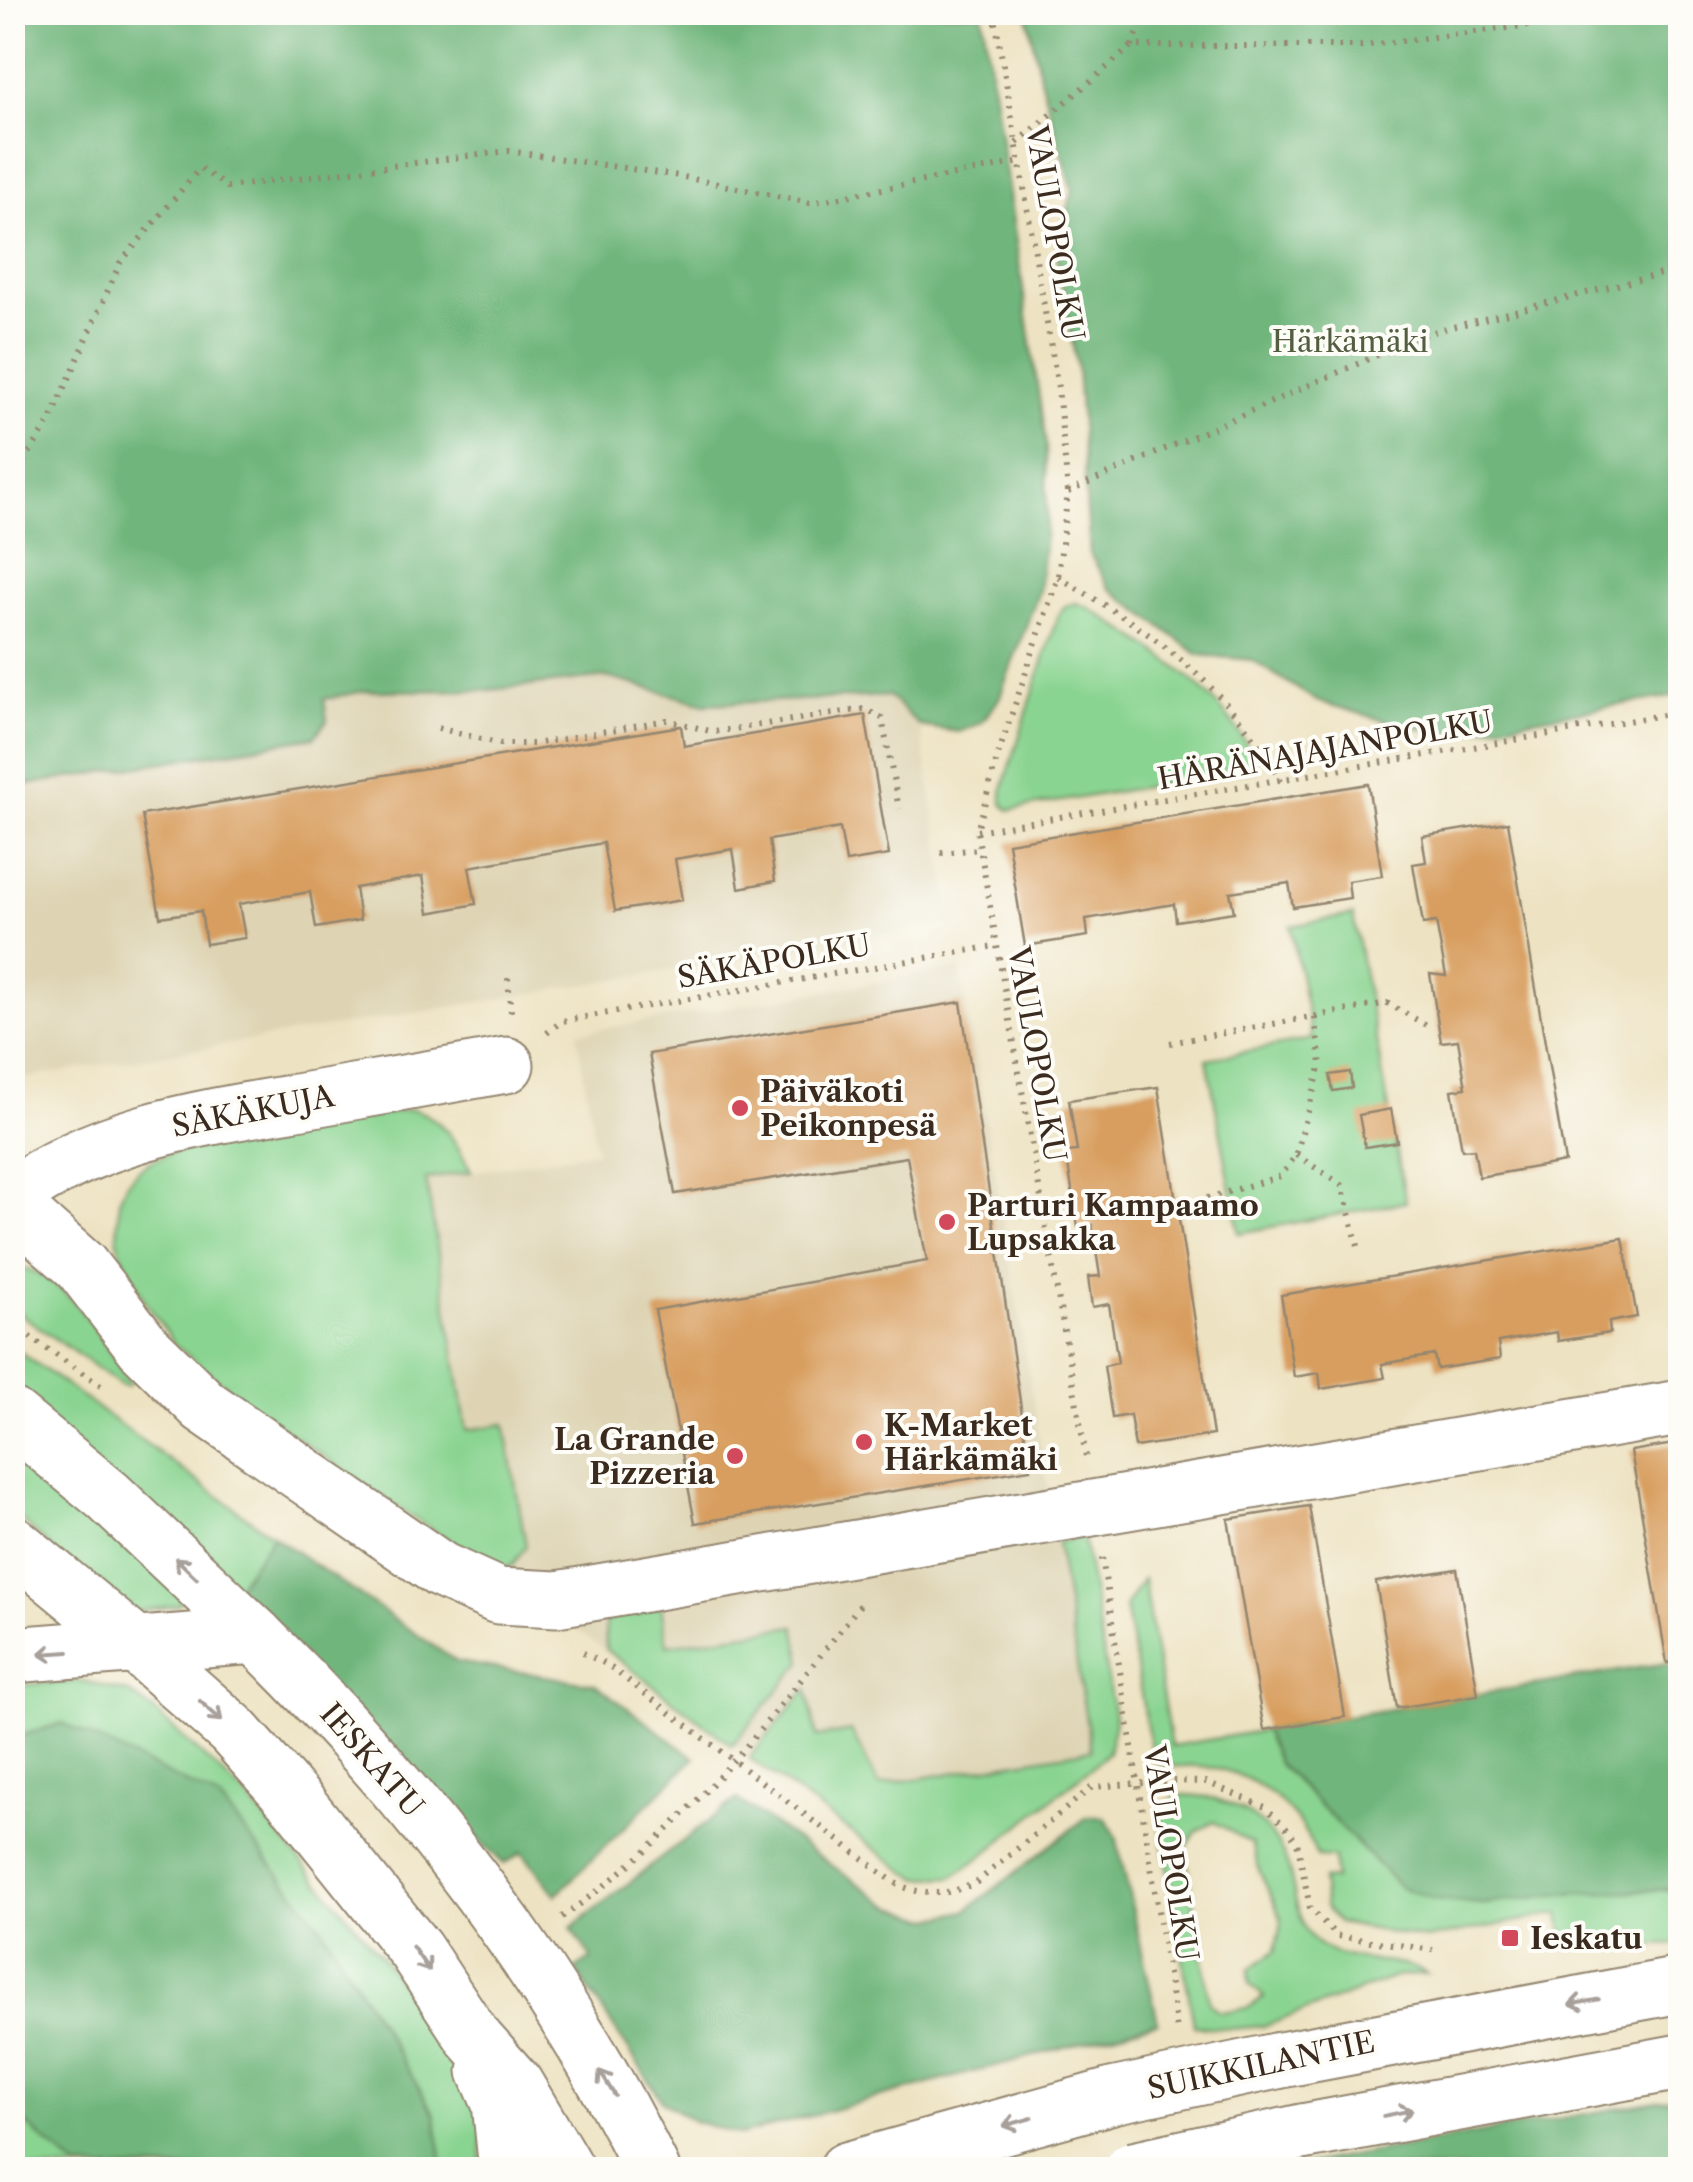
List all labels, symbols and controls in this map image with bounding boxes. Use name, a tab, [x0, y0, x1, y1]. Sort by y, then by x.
street label: VAULOPOLKU	[1018, 121, 1092, 344]
park label: Härkämäki	[1272, 323, 1428, 360]
street label: HÄRÄNAJAJANPOLKU	[1155, 702, 1495, 798]
street label: SÄKÄPOLKU	[674, 926, 874, 996]
street label: VAULOPOLKU	[1000, 942, 1074, 1165]
place label: Päiväkoti Peikonpesä	[760, 1073, 937, 1144]
street label: SÄKÄKUJA	[169, 1077, 338, 1145]
marker: Päiväkoti Peikonpesä	[729, 1097, 751, 1119]
place label: Parturi Kampaamo Lupsakka	[967, 1187, 1259, 1258]
marker: Parturi Kampaamo Lupsakka	[936, 1211, 958, 1233]
place label: K-Market Härkämäki	[884, 1407, 1058, 1478]
place label: La Grande Pizzeria	[554, 1421, 716, 1492]
marker: K-Market Härkämäki	[853, 1431, 875, 1453]
marker: La Grande Pizzeria	[724, 1445, 746, 1467]
one-way arrow	[174, 1557, 199, 1580]
one-way arrow	[38, 1643, 70, 1662]
street label: IESKATU	[312, 1695, 432, 1825]
one-way arrow	[198, 1700, 223, 1723]
street label: VAULOPOLKU	[1136, 1741, 1206, 1964]
place label: Ieskatu	[1530, 1920, 1643, 1957]
marker: Ieskatu	[1499, 1927, 1521, 1949]
one-way arrow	[410, 1945, 431, 1973]
one-way arrow	[1569, 1993, 1601, 2012]
street label: SUIKKILANTIE	[1144, 2023, 1378, 2107]
one-way arrow	[596, 2070, 617, 2098]
one-way arrow	[1381, 2103, 1413, 2122]
one-way arrow	[1003, 2113, 1034, 2132]

